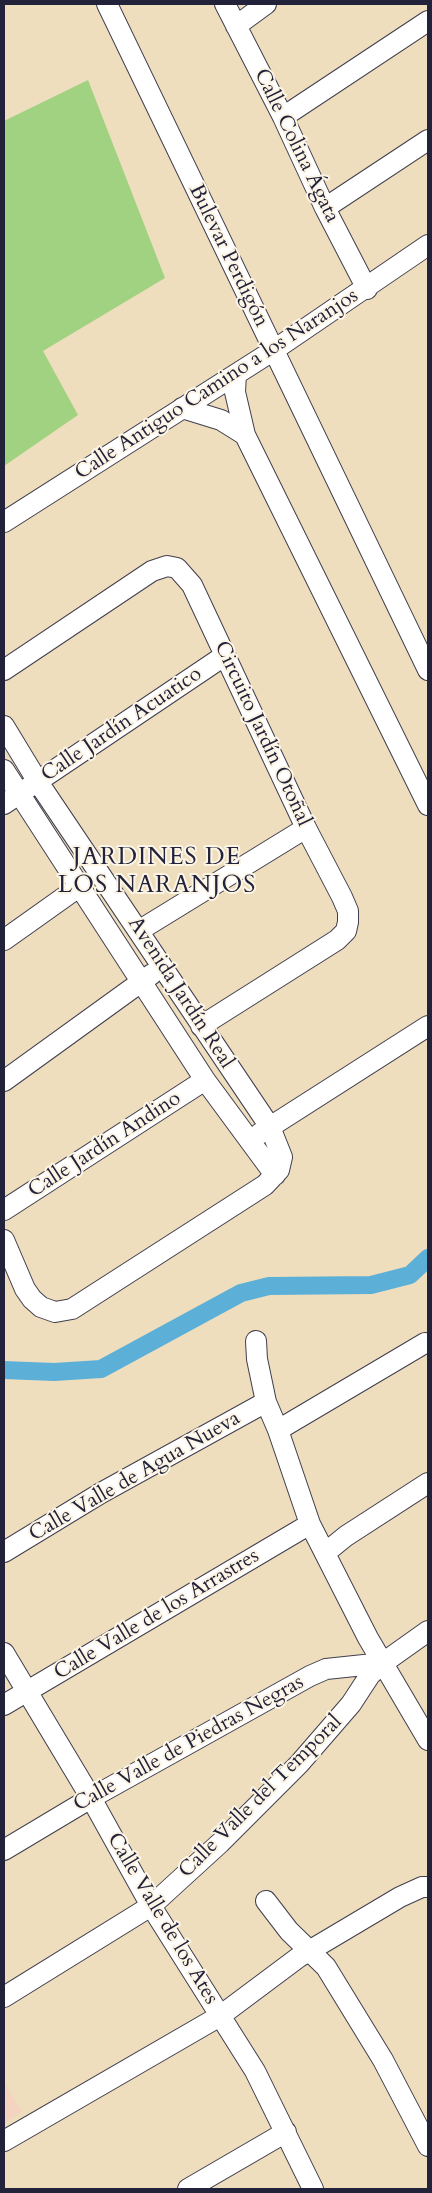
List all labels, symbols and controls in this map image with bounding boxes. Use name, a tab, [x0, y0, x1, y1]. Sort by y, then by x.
street label: Calle Colina Ágata	[248, 65, 344, 227]
street label: Bulevar Perdigón	[183, 181, 273, 331]
street label: Calle Antiguo Camino a los Naranjos	[71, 284, 363, 486]
street label: Circuito Jardín Otoñal	[208, 637, 316, 831]
street label: Calle Jardín Acuatico	[37, 662, 207, 788]
district label: JARDINES DE LOS NARANJOS	[56, 844, 258, 900]
street label: Avenida Jardín Real	[122, 912, 238, 1074]
street label: Calle Jardín Andino	[24, 1086, 186, 1204]
street label: Calle Valle de Agua Nueva	[25, 1406, 245, 1548]
street label: Calle Valle de los Arrastres	[50, 1544, 264, 1686]
street label: Calle Valle de Piedras Negras	[70, 1670, 308, 1818]
street label: Calle Valle del Temporal	[174, 1710, 348, 1884]
street label: Calle Valle de los Ates	[101, 1829, 223, 2009]

